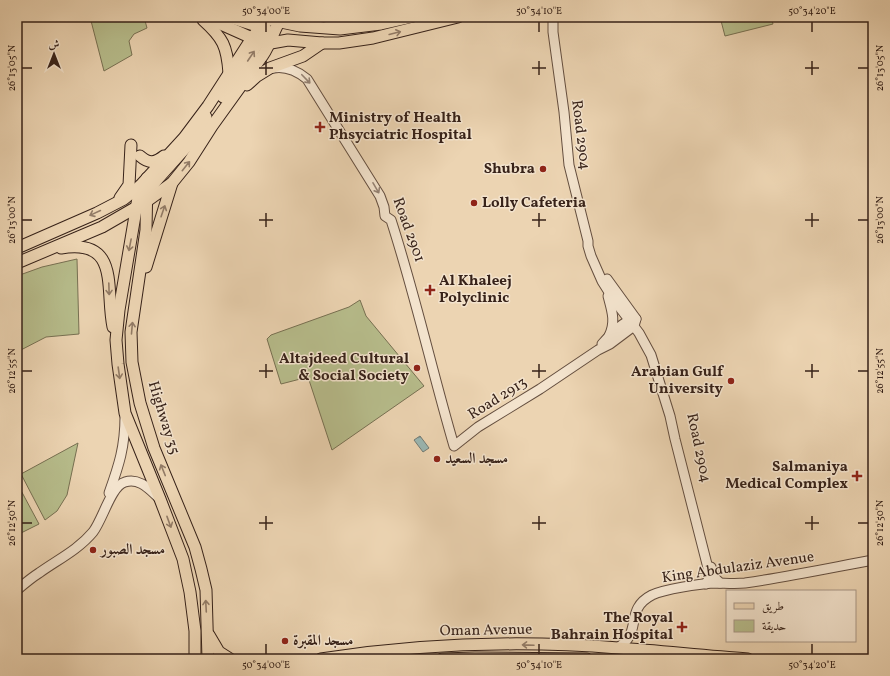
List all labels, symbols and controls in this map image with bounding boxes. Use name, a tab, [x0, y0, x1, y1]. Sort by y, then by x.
text: 50°34'00"E	[242, 4, 290, 18]
text: 50°34'10"E	[516, 4, 562, 18]
text: 50°34'20"E	[788, 4, 836, 18]
one-way arrow	[389, 28, 402, 36]
north arrow	[34, 34, 74, 74]
text: ش	[49, 38, 60, 53]
text: 26°13'05"N	[5, 44, 19, 91]
text: 26°13'05"N	[873, 44, 887, 91]
one-way arrow	[247, 50, 255, 61]
one-way arrow	[301, 74, 310, 84]
street label: Road 2904	[565, 99, 595, 171]
place label: Ministry of Health Phsyciatric Hospital	[329, 108, 472, 146]
marker: Ministry of Health Phsyciatric Hospital	[314, 121, 326, 133]
place label: Shubra	[484, 159, 535, 180]
one-way arrow	[181, 161, 190, 171]
marker: Shubra	[538, 164, 548, 174]
one-way arrow	[372, 182, 380, 194]
place label: Lolly Cafeteria	[482, 193, 586, 214]
street label: Road 2901	[387, 195, 429, 265]
text: 26°13'00"N	[5, 196, 19, 244]
text: 26°13'00"N	[873, 196, 887, 244]
marker: Lolly Cafeteria	[469, 198, 479, 208]
one-way arrow	[160, 205, 167, 218]
one-way arrow	[89, 210, 101, 217]
one-way arrow	[126, 238, 134, 251]
place label: Al Khaleej Polyclinic	[439, 271, 512, 309]
one-way arrow	[105, 282, 113, 295]
marker: Al Khaleej Polyclinic	[424, 284, 436, 296]
one-way arrow	[128, 322, 136, 335]
text: 26°12'55"N	[5, 348, 19, 394]
text: 26°12'55"N	[873, 348, 887, 394]
place label: Altajdeed Cultural & Social Society	[279, 349, 410, 387]
place label: Arabian Gulf University	[631, 362, 724, 400]
marker: Altajdeed Cultural & Social Society	[412, 363, 422, 373]
one-way arrow	[116, 366, 123, 379]
street label: Road 2913	[464, 373, 532, 425]
marker: Arabian Gulf University	[726, 376, 736, 386]
street label: Highway 35	[142, 379, 184, 457]
street label: Road 2904	[680, 411, 716, 485]
place label: مسجد السعيد	[445, 449, 508, 470]
marker: مسجد السعيد	[432, 454, 442, 464]
place label: Salmaniya Medical Complex	[725, 457, 849, 495]
one-way arrow	[159, 464, 166, 476]
marker: Salmaniya Medical Complex	[851, 470, 863, 482]
text: 26°12'50"N	[5, 499, 19, 546]
text: 26°12'50"N	[873, 499, 887, 546]
one-way arrow	[166, 516, 174, 528]
place label: مسجد الصبور	[99, 540, 165, 561]
marker: مسجد الصبور	[88, 545, 98, 555]
street label: King Abdulaziz Avenue	[661, 547, 815, 589]
legend	[726, 590, 856, 642]
text: طريق	[762, 599, 784, 615]
one-way arrow	[203, 600, 210, 613]
place label: The Royal Bahrain Hospital	[551, 608, 673, 646]
text: حديقة	[762, 619, 786, 635]
street label: Oman Avenue	[439, 620, 533, 642]
marker: The Royal Bahrain Hospital	[676, 621, 688, 633]
place label: مسجد المقبرة	[293, 631, 354, 652]
marker: مسجد المقبرة	[280, 636, 290, 646]
one-way arrow	[522, 641, 535, 648]
text: 50°34'00"E	[242, 658, 290, 672]
text: 50°34'10"E	[516, 658, 562, 672]
text: 50°34'20"E	[788, 658, 836, 672]

